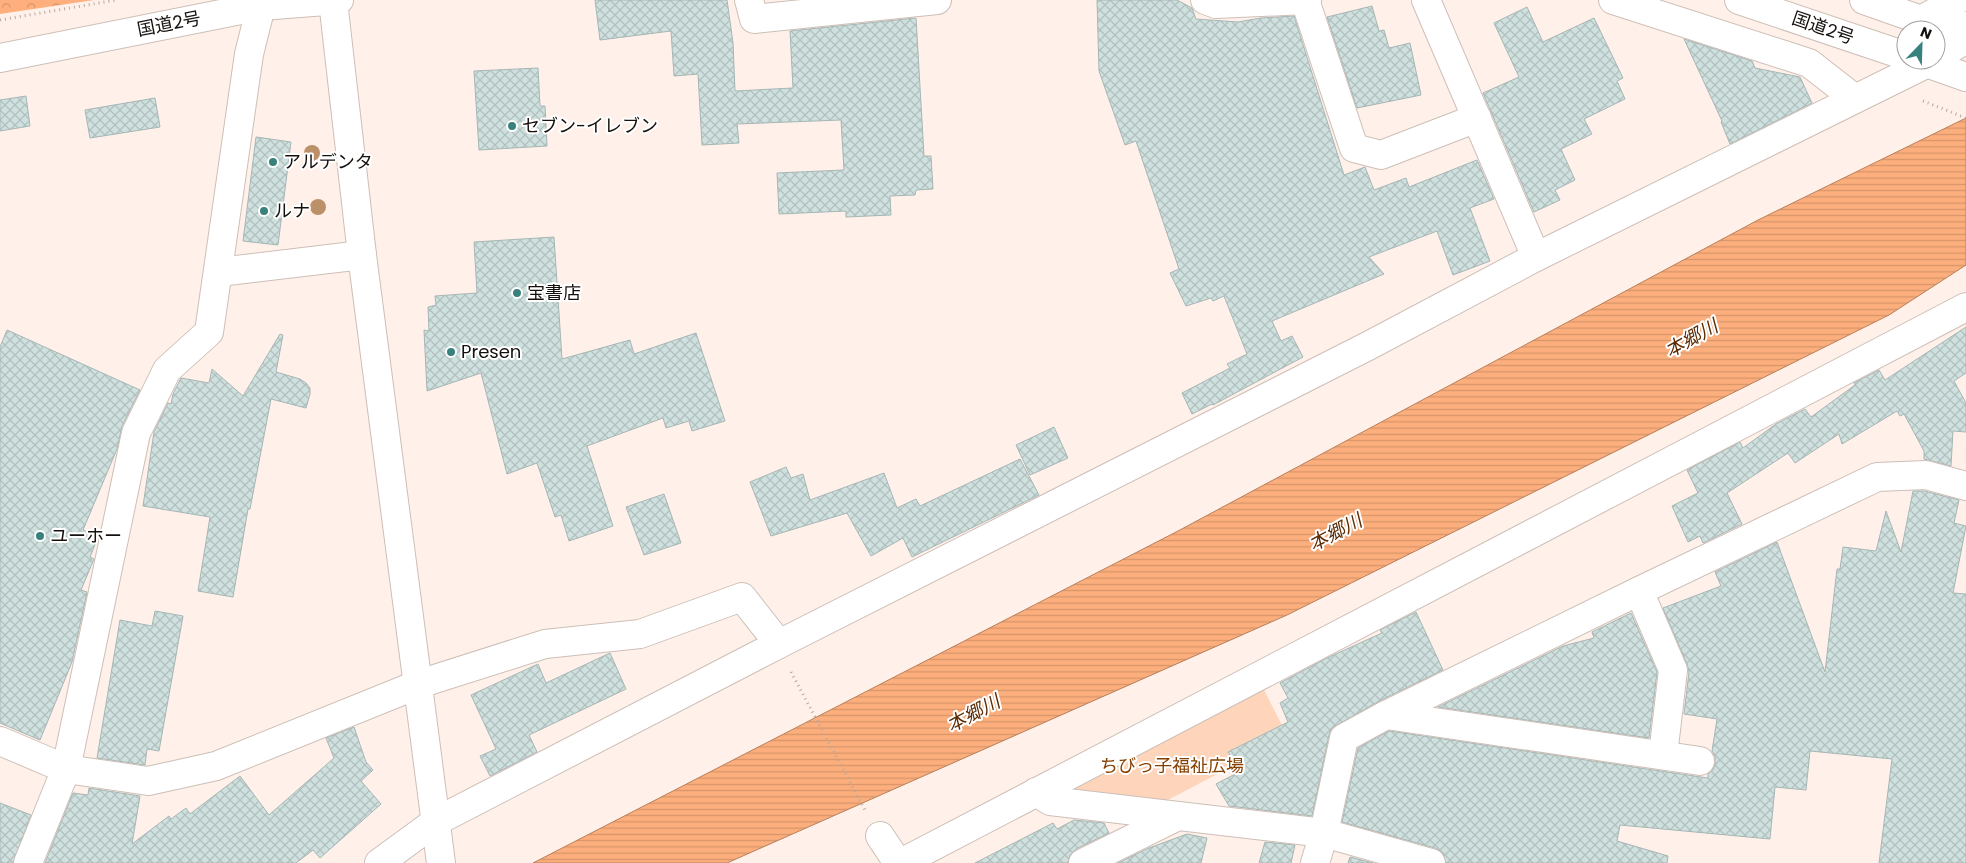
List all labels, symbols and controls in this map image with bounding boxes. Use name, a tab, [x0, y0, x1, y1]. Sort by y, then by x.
street label: 国道2号	[135, 5, 203, 42]
street label: 国道2号	[1789, 5, 1858, 50]
north arrow	[1896, 20, 1946, 70]
text: N	[1917, 22, 1935, 44]
place label: セブン-イレブン	[522, 113, 658, 138]
marker: セブン-イレブン	[506, 120, 518, 132]
place label: アルデンタ	[283, 149, 373, 174]
marker: アルデンタ	[267, 156, 279, 168]
place label: ルナ	[274, 198, 310, 223]
marker: ルナ	[258, 205, 270, 217]
place label: 宝書店	[527, 280, 581, 305]
marker: 宝書店	[511, 287, 523, 299]
water label: 本郷川	[1660, 312, 1724, 364]
place label: Presen	[461, 339, 521, 364]
marker: Presen	[445, 346, 457, 358]
water label: 本郷川	[1304, 506, 1368, 558]
place label: ユーホー	[50, 523, 122, 548]
marker: ユーホー	[34, 530, 46, 542]
water label: 本郷川	[942, 687, 1006, 739]
park label: ちびっ子福祉広場	[1100, 753, 1244, 778]

